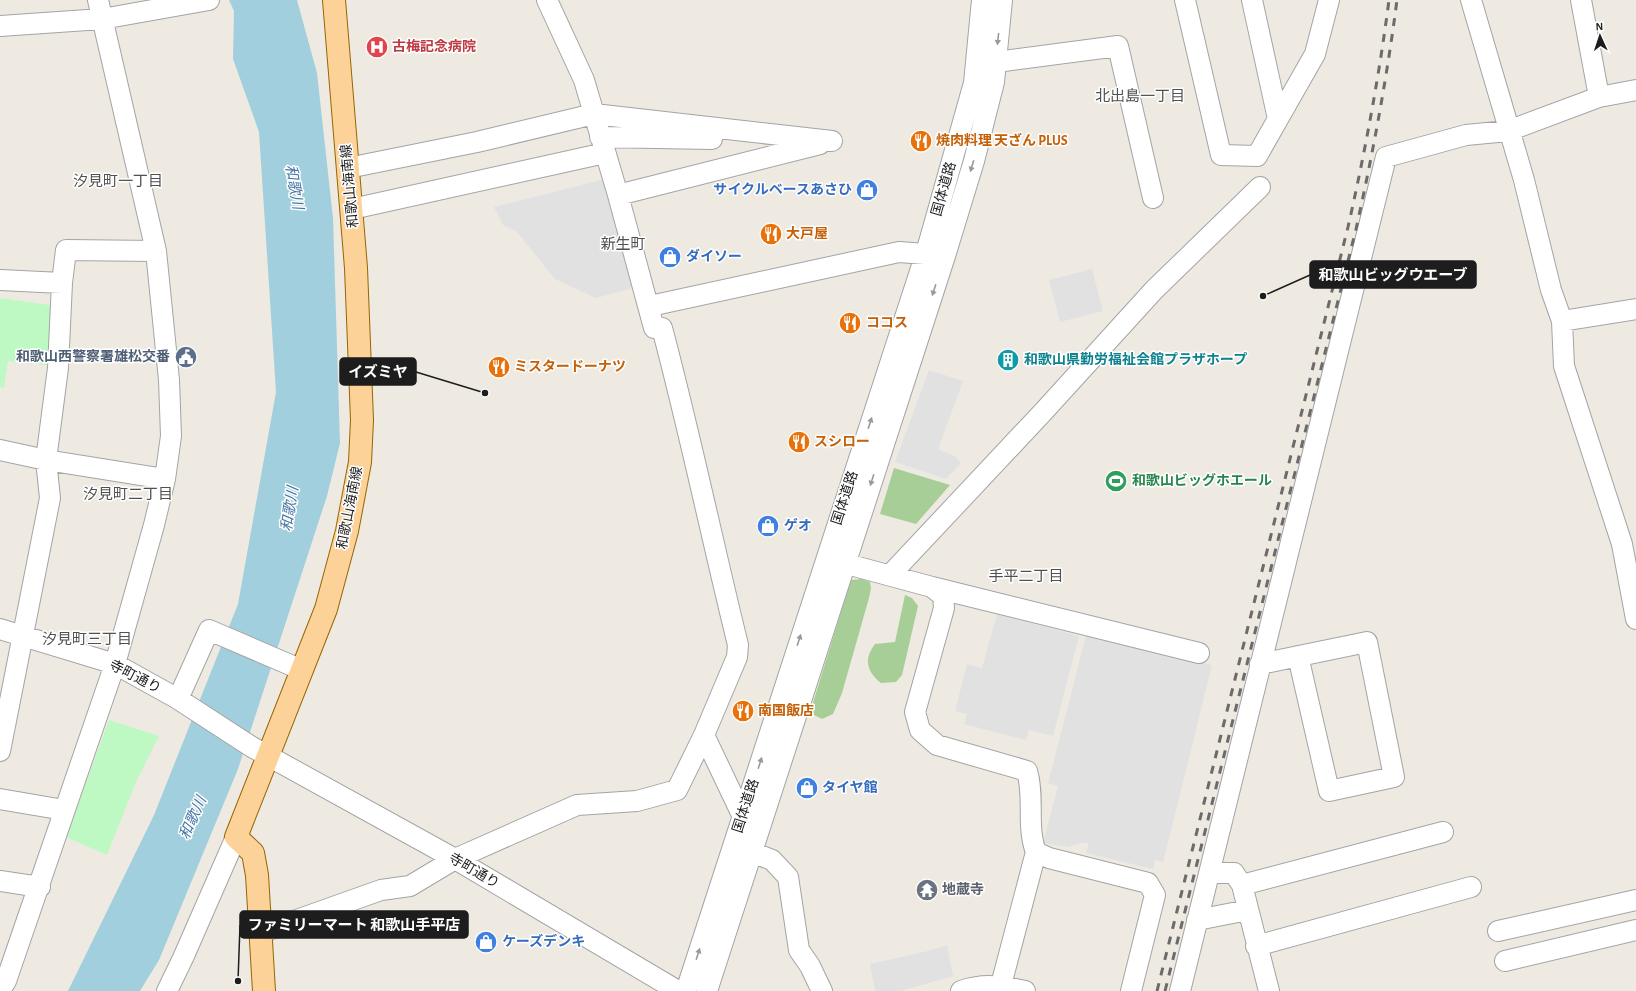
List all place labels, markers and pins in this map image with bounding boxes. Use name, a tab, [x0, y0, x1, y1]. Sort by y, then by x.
hospital icon: 古梅記念病院	[364, 34, 390, 60]
place label: 古梅記念病院	[392, 38, 476, 54]
restaurant icon: 焼肉料理 天ざん PLUS	[908, 128, 934, 154]
place label: 焼肉料理 天ざん PLUS	[936, 132, 1068, 148]
shop icon: サイクルベースあさひ	[854, 177, 880, 203]
place label: サイクルベースあさひ	[713, 182, 852, 197]
restaurant icon: 大戸屋	[758, 221, 784, 247]
place label: 大戸屋	[786, 226, 828, 241]
shop icon: ダイソー	[657, 244, 683, 270]
place label: ダイソー	[686, 248, 742, 264]
callout: 和歌山ビッグウエーブ	[1310, 261, 1476, 288]
restaurant icon: ココス	[837, 310, 863, 336]
place label: ココス	[866, 316, 908, 330]
public building icon: 和歌山西警察署雄松交番	[173, 344, 199, 370]
building icon: 和歌山県勤労福祉会館プラザホープ	[995, 347, 1021, 373]
place label: 和歌山西警察署雄松交番	[16, 348, 170, 364]
place label: 和歌山県勤労福祉会館プラザホープ	[1024, 351, 1247, 367]
restaurant icon: ミスタードーナツ	[486, 354, 512, 380]
callout: イズミヤ	[340, 358, 416, 385]
place label: ミスタードーナツ	[514, 359, 626, 374]
restaurant icon: スシロー	[786, 429, 812, 455]
place label: スシロー	[814, 434, 870, 449]
sports icon: 和歌山ビッグホエール	[1103, 468, 1129, 494]
place label: 和歌山ビッグホエール	[1132, 472, 1272, 488]
shop icon: ゲオ	[755, 513, 781, 539]
place label: ゲオ	[784, 517, 812, 533]
restaurant icon: 南国飯店	[730, 698, 756, 724]
place label: 南国飯店	[758, 703, 814, 718]
shop icon: タイヤ館	[794, 775, 820, 801]
place label: タイヤ館	[822, 780, 878, 795]
temple icon: 地蔵寺	[914, 877, 940, 903]
place label: 地蔵寺	[942, 882, 984, 897]
callout: ファミリーマート 和歌山手平店	[240, 911, 468, 938]
shop icon: ケーズデンキ	[473, 929, 499, 955]
place label: ケーズデンキ	[502, 933, 585, 949]

